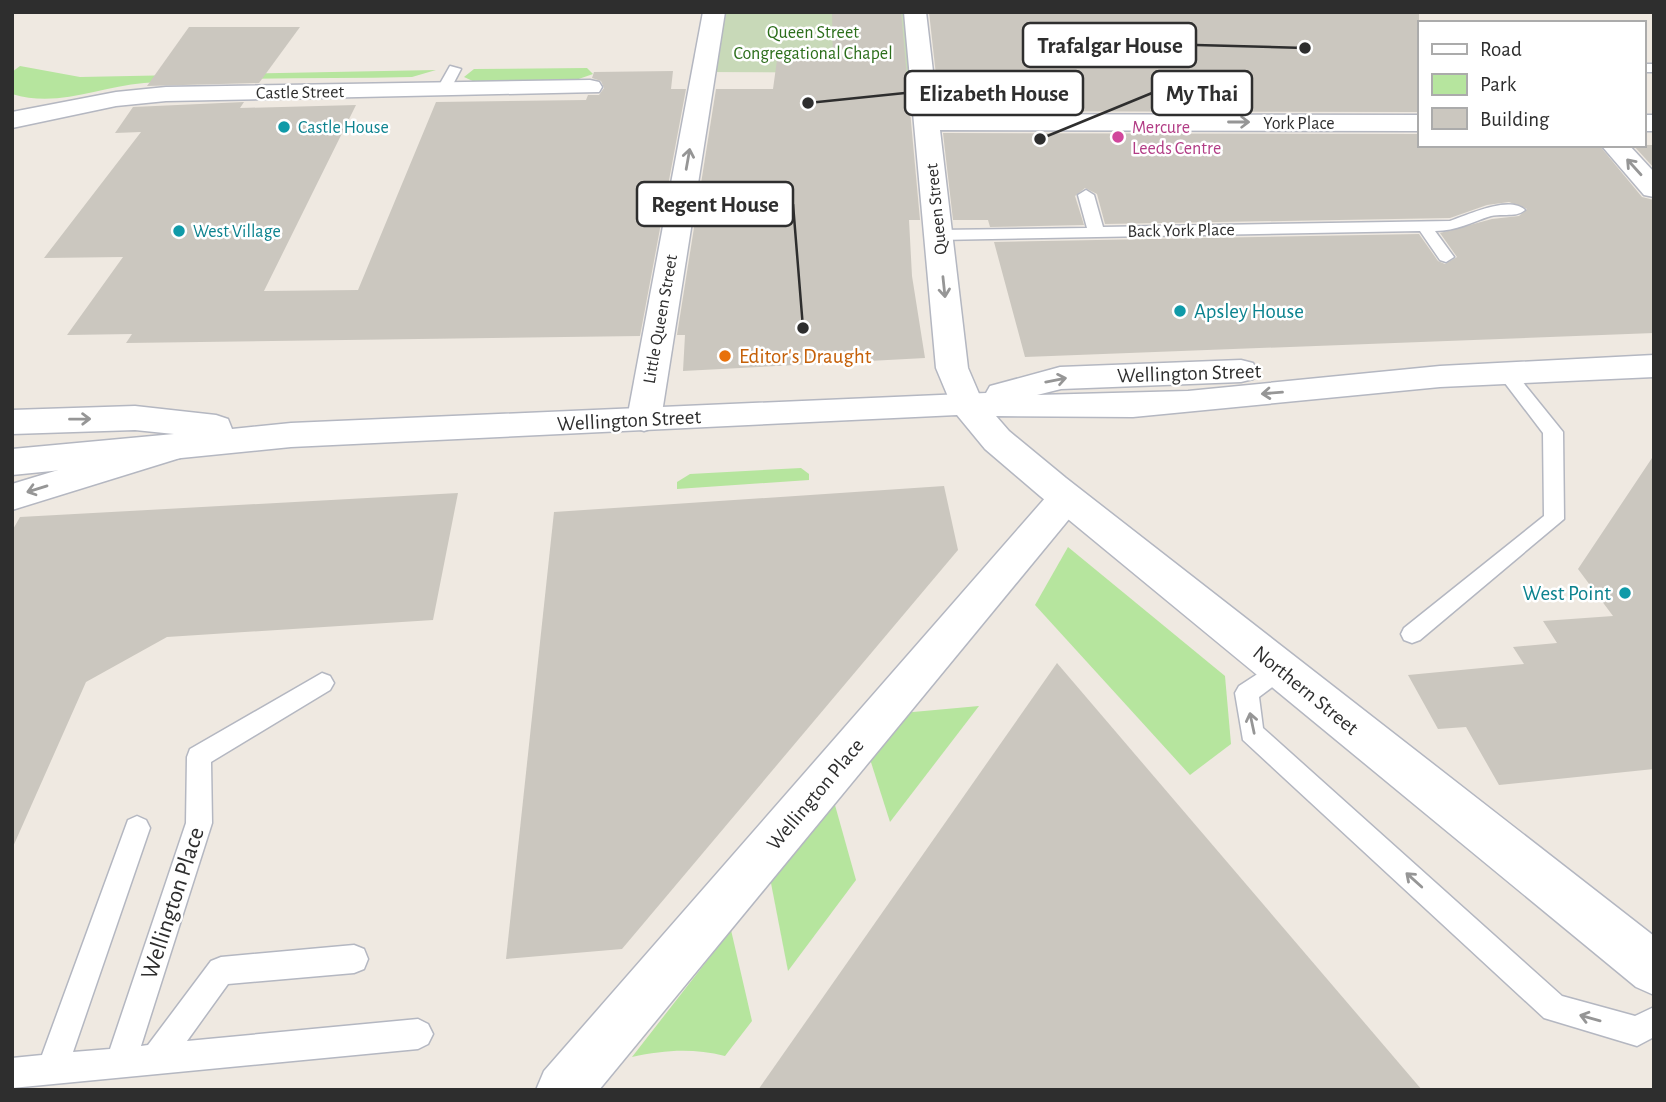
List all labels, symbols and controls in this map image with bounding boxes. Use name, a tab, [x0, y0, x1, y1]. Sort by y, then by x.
legend	[1418, 21, 1645, 147]
callout: Trafalgar House	[1023, 23, 1196, 67]
park label: Queen Street Congregational Chapel	[733, 24, 893, 63]
text: Trafalgar House	[1037, 35, 1183, 58]
text: Road	[1480, 39, 1522, 60]
callout: Elizabeth House	[905, 71, 1083, 115]
callout: My Thai	[1152, 71, 1252, 115]
text: Park	[1480, 74, 1517, 95]
street label: Castle Street	[256, 83, 345, 103]
text: Elizabeth House	[919, 83, 1069, 106]
text: My Thai	[1166, 83, 1238, 106]
text: Building	[1480, 109, 1550, 130]
one-way arrow	[1228, 115, 1251, 129]
street label: York Place	[1263, 115, 1335, 133]
marker: Castle House	[276, 119, 292, 135]
place label: Castle House	[298, 119, 389, 137]
place label: Mercure Leeds Centre	[1132, 119, 1221, 158]
marker: Mercure Leeds Centre	[1110, 129, 1126, 145]
one-way arrow	[682, 148, 695, 171]
one-way arrow	[1626, 158, 1642, 176]
street label: Queen Street	[923, 162, 951, 256]
callout: Regent House	[637, 182, 793, 226]
text: Regent House	[651, 194, 779, 217]
street label: Back York Place	[1127, 221, 1235, 241]
marker: West Village	[171, 223, 187, 239]
place label: West Village	[193, 223, 281, 241]
street label: Little Queen Street	[641, 253, 681, 385]
one-way arrow	[938, 275, 951, 298]
place label: Apsley House	[1194, 301, 1304, 322]
marker: Apsley House	[1172, 303, 1188, 319]
place label: Editor's Draught	[739, 346, 872, 367]
marker: Editor's Draught	[717, 348, 733, 364]
street label: Wellington Street	[1117, 360, 1262, 387]
one-way arrow	[1044, 373, 1067, 387]
one-way arrow	[1262, 387, 1284, 400]
street label: Wellington Street	[556, 406, 702, 435]
one-way arrow	[69, 413, 92, 426]
one-way arrow	[26, 484, 48, 497]
place label: West Point	[1523, 583, 1611, 604]
marker: West Point	[1617, 585, 1633, 601]
street label: Northern Street	[1249, 642, 1363, 739]
one-way arrow	[1244, 713, 1257, 735]
street label: Wellington Place	[763, 735, 868, 854]
street label: Wellington Place	[137, 824, 209, 982]
one-way arrow	[1405, 872, 1423, 888]
one-way arrow	[1579, 1011, 1602, 1024]

